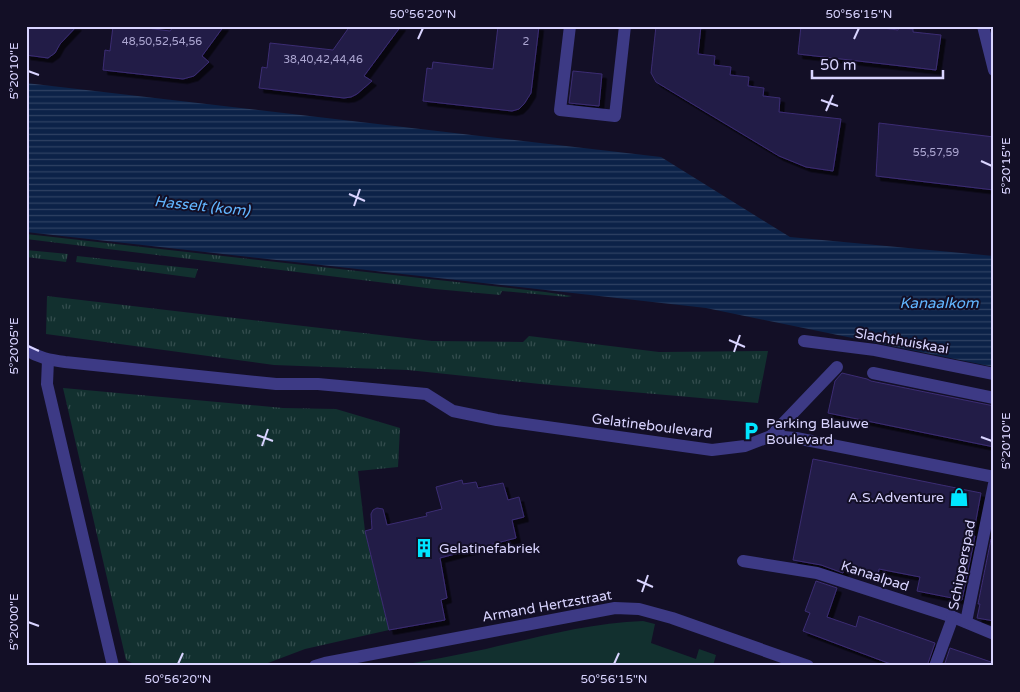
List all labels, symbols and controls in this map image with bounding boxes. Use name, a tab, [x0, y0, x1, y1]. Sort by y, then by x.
text: 50°56'20"N	[390, 7, 457, 21]
text: 50°56'15"N	[826, 7, 893, 21]
house number: 48,50,52,54,56	[122, 35, 202, 48]
house number: 2	[523, 35, 530, 48]
text: 5°20'10"E	[7, 42, 21, 100]
scale bar	[812, 48, 944, 80]
house number: 38,40,42,44,46	[283, 53, 363, 66]
text: 50 m	[820, 56, 857, 74]
text: 5°20'15"E	[999, 137, 1013, 195]
house number: 55,57,59	[913, 146, 959, 159]
water label: Hasselt (kom)	[153, 192, 252, 220]
water label: Kanaalkom	[899, 294, 980, 312]
text: 5°20'05"E	[7, 317, 21, 375]
street label: Slachthuiskaai	[854, 324, 950, 358]
street label: Gelatineboulevard	[591, 410, 713, 442]
text: 5°20'10"E	[999, 412, 1013, 470]
place label: Parking Blauwe Boulevard	[766, 415, 869, 448]
parking icon: Parking Blauwe Boulevard	[740, 420, 762, 442]
shop icon: A.S.Adventure	[948, 486, 970, 508]
place label: A.S.Adventure	[848, 489, 944, 506]
street label: Schipperspad	[945, 519, 979, 611]
building icon: Gelatinefabriek	[413, 537, 435, 559]
place label: Gelatinefabriek	[439, 540, 541, 557]
street label: Kanaalpad	[839, 557, 911, 595]
street label: Armand Hertzstraat	[481, 586, 614, 626]
text: 5°20'00"E	[7, 593, 21, 651]
text: 50°56'20"N	[145, 672, 212, 686]
text: 50°56'15"N	[581, 672, 648, 686]

